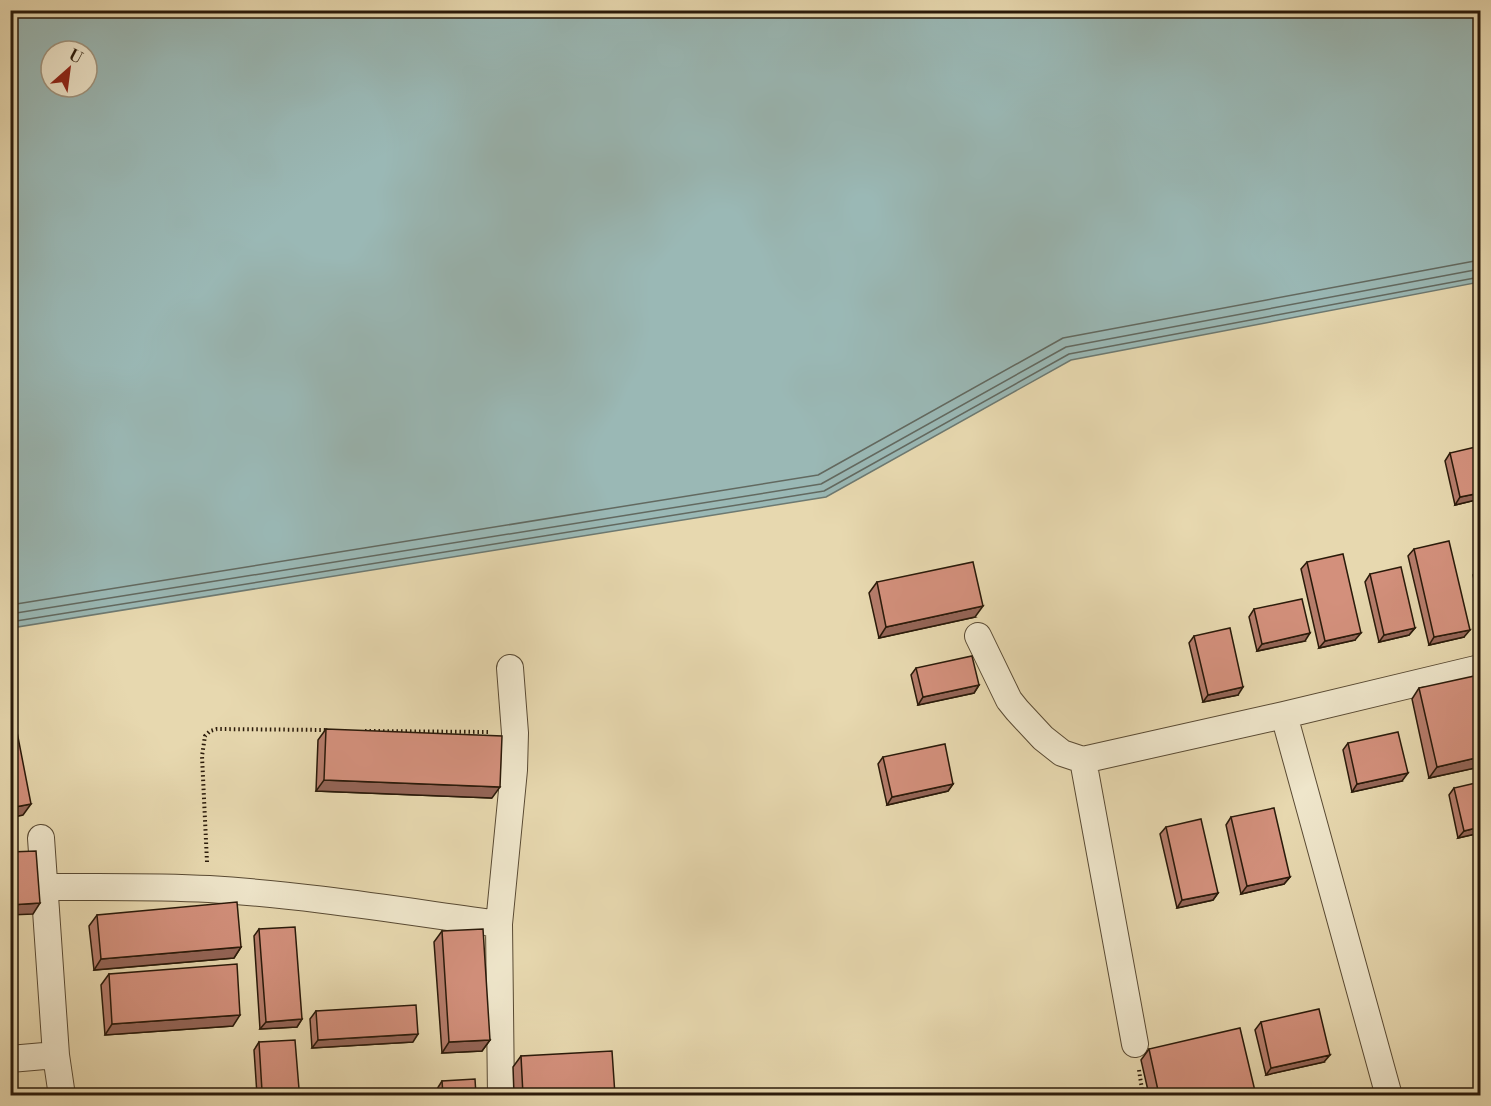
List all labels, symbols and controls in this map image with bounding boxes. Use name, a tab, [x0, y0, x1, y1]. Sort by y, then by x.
north arrow	[39, 39, 99, 99]
text: U	[65, 45, 86, 69]

